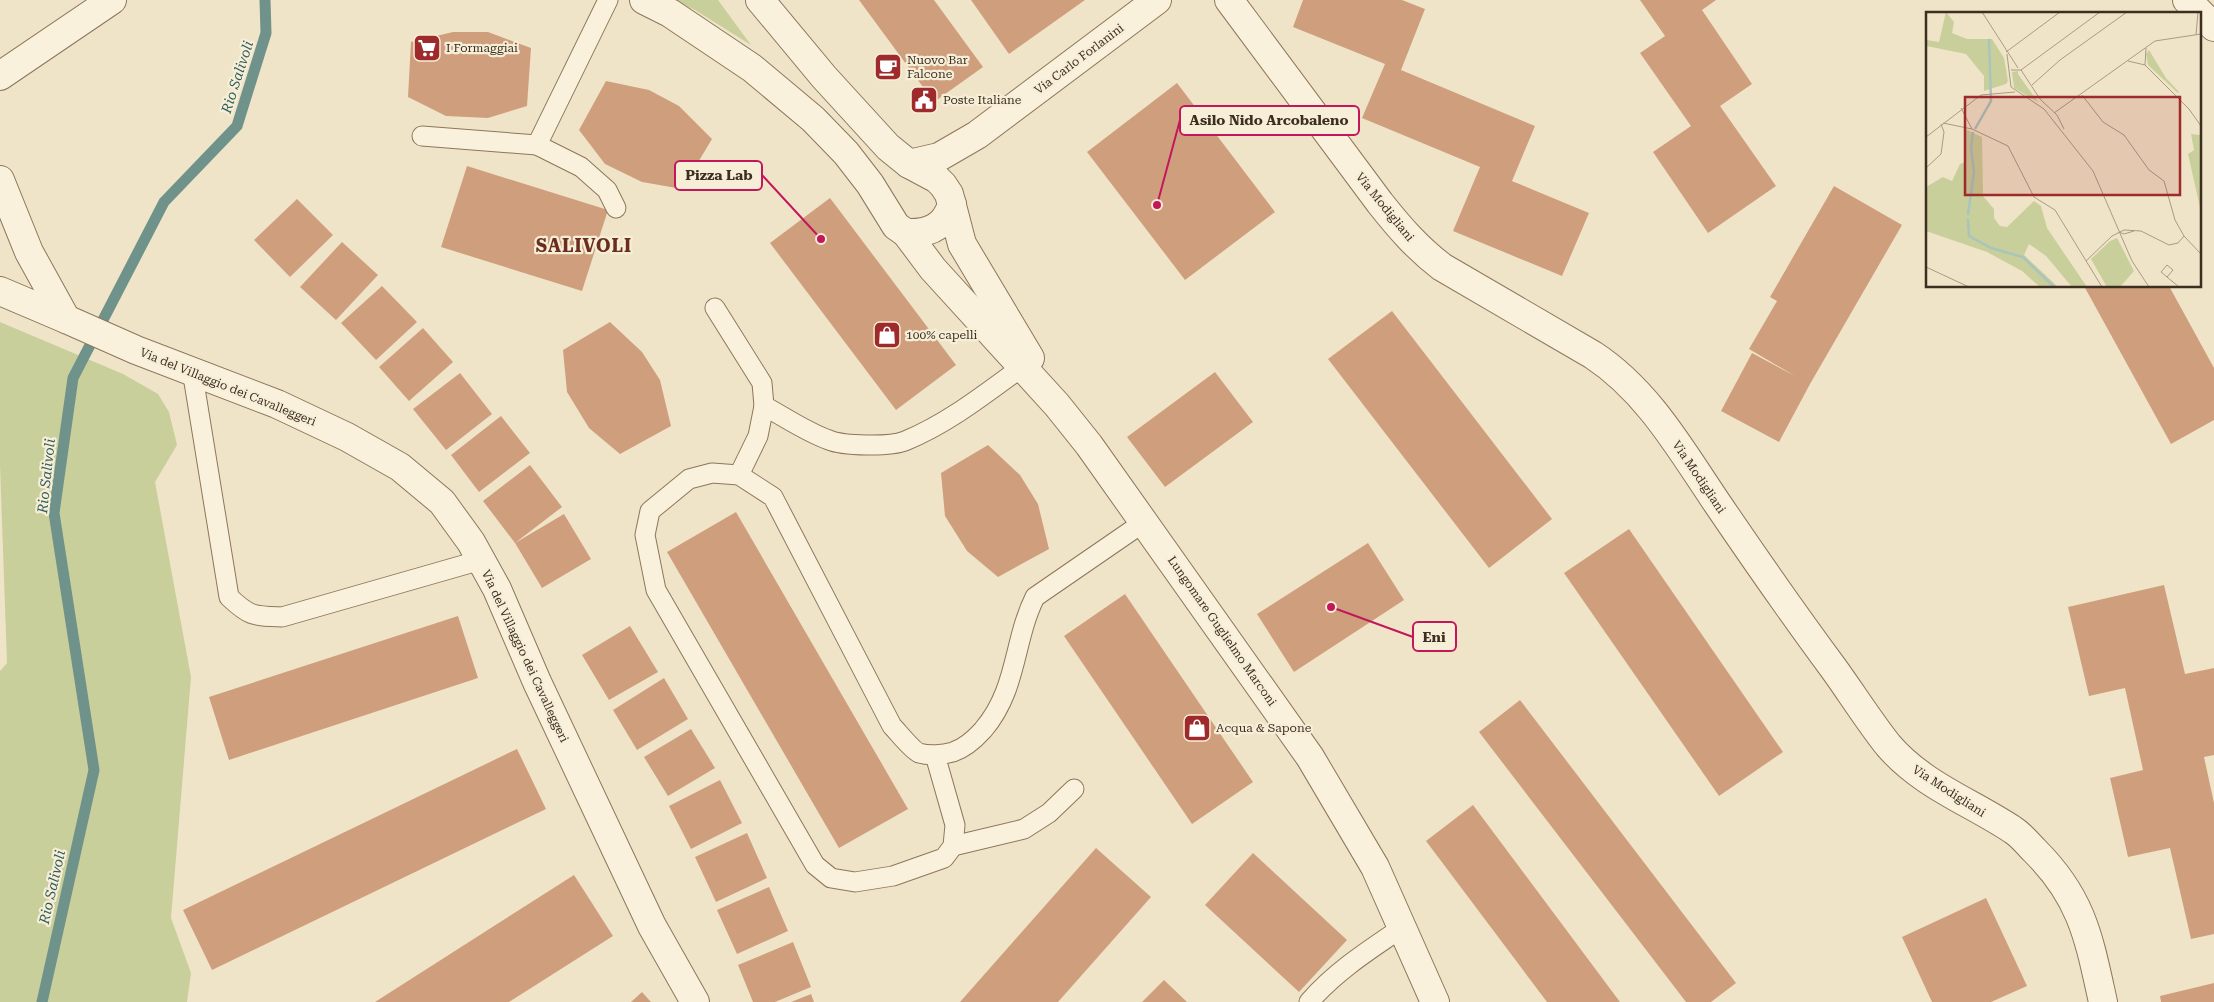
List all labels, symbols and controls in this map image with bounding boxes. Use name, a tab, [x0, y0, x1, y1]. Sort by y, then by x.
inset map	[1926, 12, 2202, 288]
street label: Via Carlo Forlanini	[1032, 21, 1127, 97]
supermarket icon: I Formaggiai	[412, 33, 442, 63]
water label: Rio Salivoli	[217, 39, 256, 116]
place label: I Formaggiai	[446, 41, 518, 55]
cafe icon: Nuovo Bar Falcone	[873, 52, 903, 82]
place label: Nuovo Bar Falcone	[907, 53, 968, 81]
public building icon: Poste Italiane	[909, 85, 939, 115]
place label: Poste Italiane	[943, 93, 1022, 107]
callout: Asilo Nido Arcobaleno	[1180, 106, 1359, 135]
text: Asilo Nido Arcobaleno	[1189, 112, 1349, 128]
callout: Pizza Lab	[675, 161, 762, 190]
text: Pizza Lab	[685, 167, 753, 183]
street label: Via Modigliani	[1353, 170, 1417, 244]
district label: SALIVOLI	[536, 235, 632, 256]
shop icon: 100% capelli	[872, 320, 902, 350]
place label: 100% capelli	[906, 328, 977, 342]
street label: Via del Villaggio dei Cavalleggeri	[138, 345, 318, 429]
water label: Rio Salivoli	[34, 438, 58, 515]
street label: Via Modigliani	[1670, 438, 1728, 516]
street label: Lungomare Guglielmo Marconi	[1165, 553, 1279, 709]
street label: Via del Villaggio dei Cavalleggeri	[479, 568, 571, 745]
callout: Eni	[1413, 622, 1456, 651]
text: Eni	[1422, 629, 1446, 645]
shop icon: Acqua & Sapone	[1182, 713, 1212, 743]
place label: Acqua & Sapone	[1216, 721, 1312, 735]
street label: Via Modigliani	[1910, 762, 1988, 820]
water label: Rio Salivoli	[36, 849, 68, 926]

